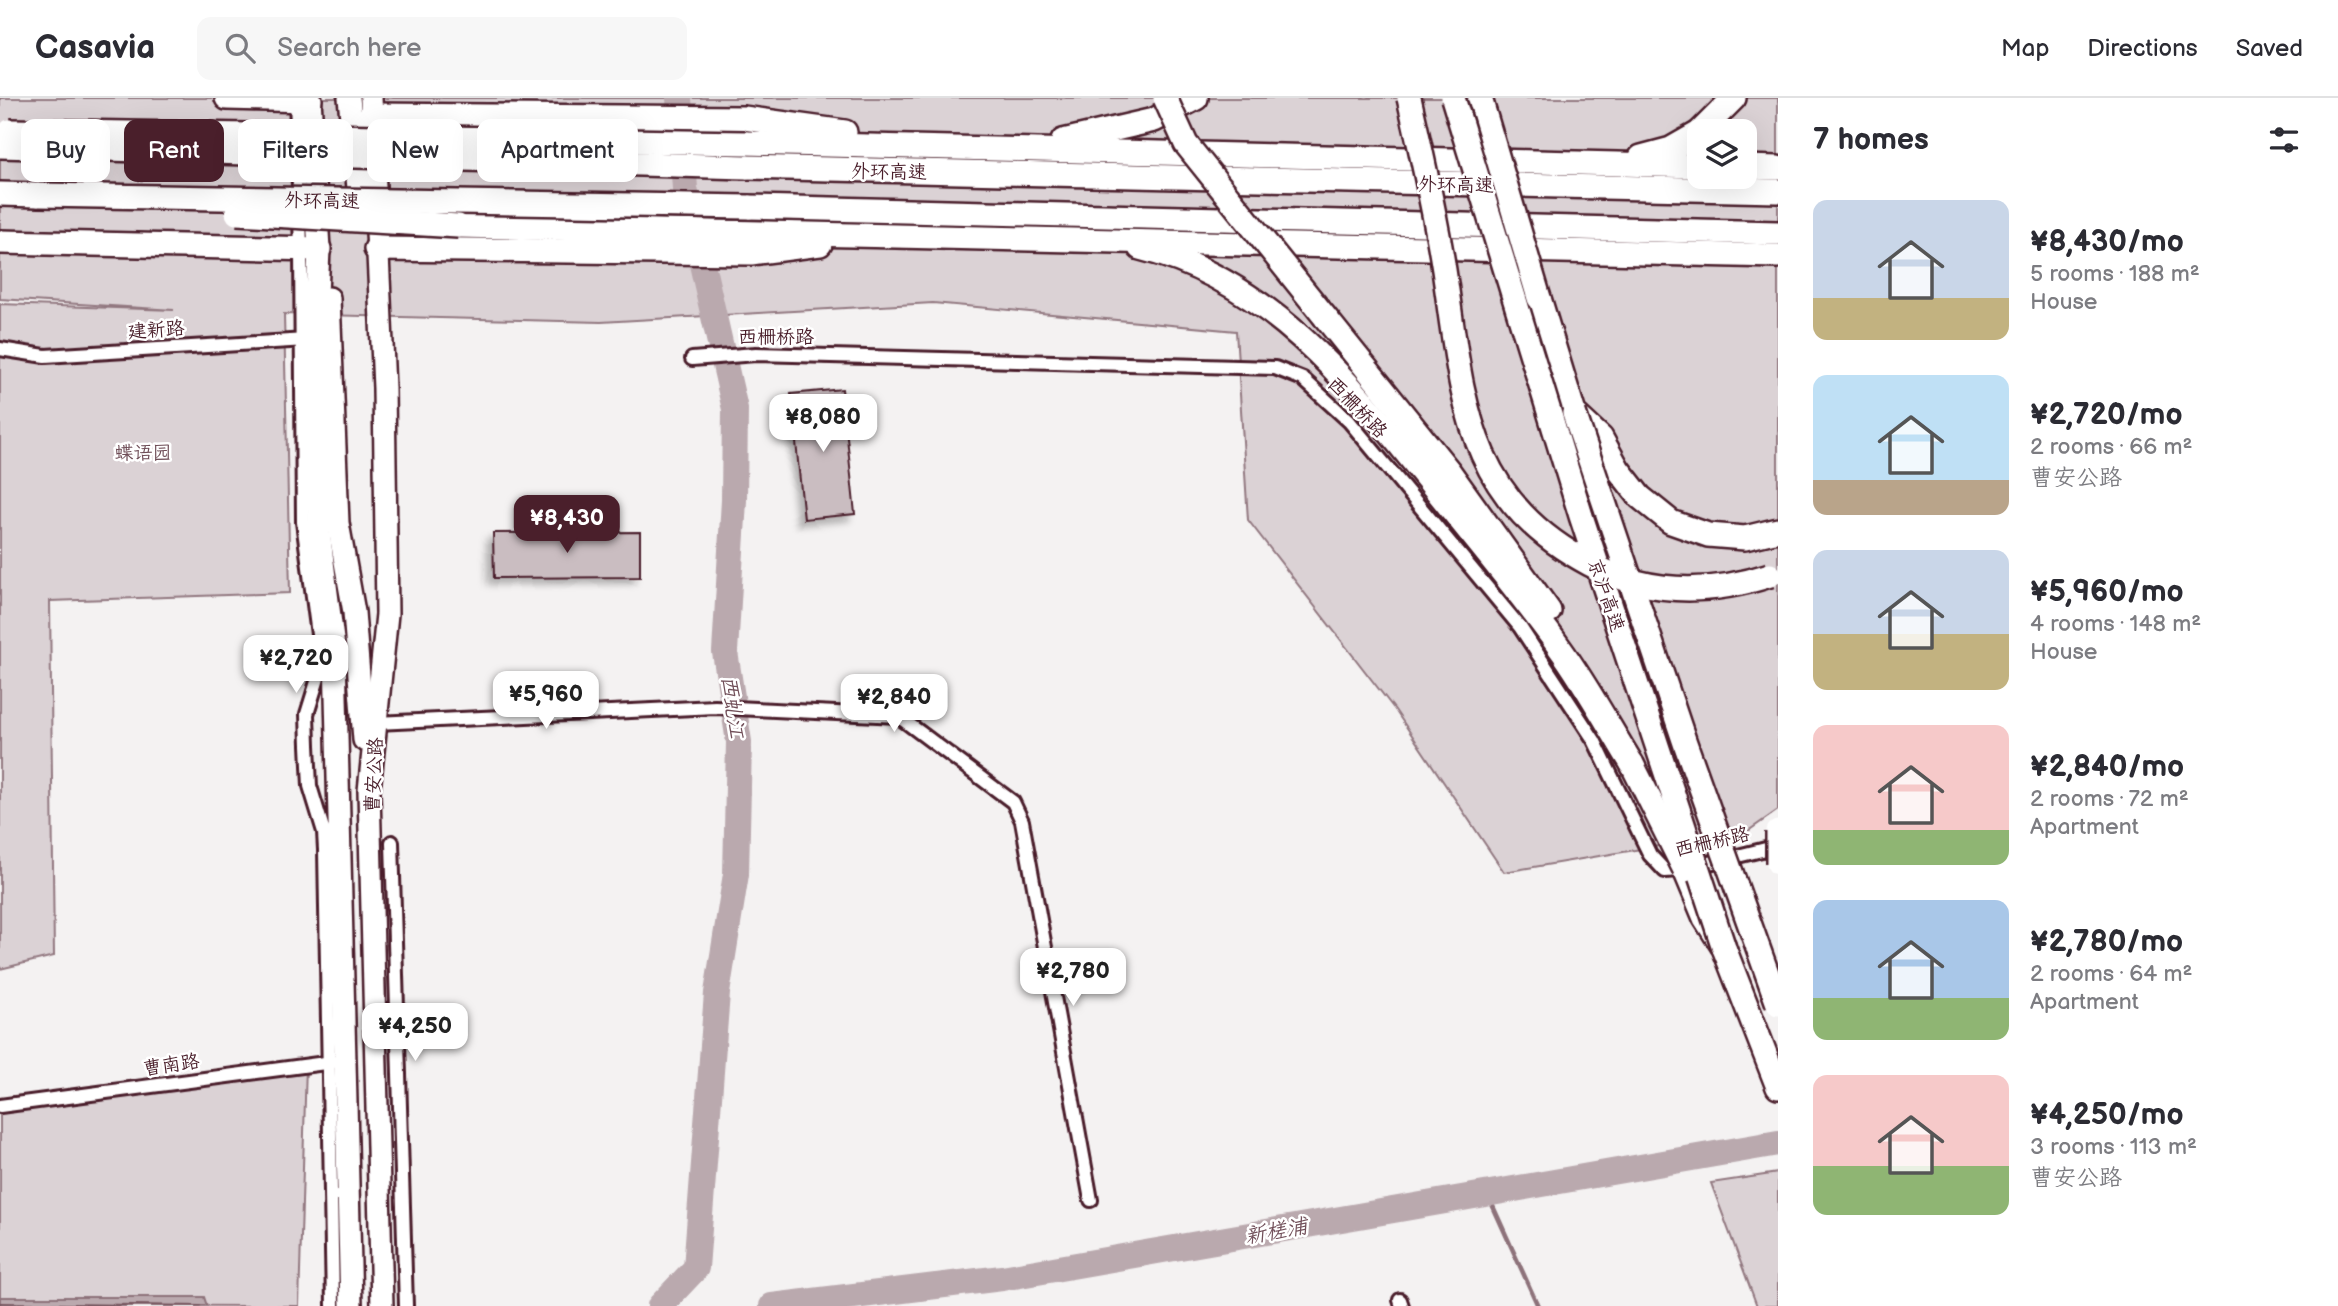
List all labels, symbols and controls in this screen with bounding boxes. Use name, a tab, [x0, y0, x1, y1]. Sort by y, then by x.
search box	[197, 17, 687, 80]
text: Casavia	[35, 28, 155, 68]
icon: search	[221, 29, 259, 67]
text: Search here	[277, 33, 421, 64]
text: Map	[2001, 34, 2049, 63]
text: Directions	[2087, 34, 2198, 63]
text: Saved	[2236, 34, 2303, 63]
chip: Buy	[21, 119, 110, 182]
chip: Rent	[124, 119, 224, 182]
chip: Filters	[238, 119, 353, 182]
chip: New	[367, 119, 463, 182]
chip: Apartment	[477, 119, 638, 182]
map controls	[1687, 119, 1757, 189]
button: layers	[1687, 119, 1757, 189]
icon: filters	[2265, 121, 2303, 159]
text: 7 homes	[1813, 122, 1929, 158]
street label: 外环高速	[851, 160, 927, 185]
street label: 外环高速	[1418, 173, 1494, 198]
street label: 外环高速	[284, 189, 360, 214]
text: ¥8,430/mo	[2030, 224, 2184, 260]
icon: home	[1869, 228, 1953, 312]
text: 5 rooms · 188 m²	[2030, 260, 2200, 288]
text: House	[2030, 288, 2097, 316]
street label: 建新路	[127, 317, 185, 344]
street label: 西栅桥路	[738, 326, 814, 349]
street label: 西栅桥路	[1322, 373, 1392, 443]
pin: ¥8,080	[766, 394, 880, 454]
text: ¥2,720/mo	[2030, 397, 2183, 433]
text: ¥8,080	[785, 403, 861, 431]
icon: home	[1869, 403, 1953, 487]
text: 2 rooms · 66 m²	[2030, 433, 2192, 461]
park label: 蝶语园	[114, 442, 172, 465]
text: 曹安公路	[2030, 464, 2122, 492]
pin: ¥8,430	[510, 496, 624, 555]
text: ¥8,430	[530, 504, 604, 532]
street label: 京沪高速	[1582, 556, 1629, 635]
text: ¥5,960/mo	[2030, 574, 2184, 610]
icon: home	[1869, 578, 1953, 662]
text: 4 rooms · 148 m²	[2030, 610, 2201, 638]
pin: ¥2,720	[239, 636, 353, 695]
text: House	[2030, 638, 2097, 666]
text: ¥2,720	[259, 644, 333, 672]
pin: ¥5,960	[489, 672, 603, 731]
water label: 西虬江	[716, 674, 749, 741]
pin: ¥2,840	[837, 674, 951, 734]
text: ¥5,960	[509, 680, 583, 708]
text: ¥2,840	[857, 683, 931, 711]
street label: 曹安公路	[361, 737, 388, 814]
text: ¥2,840/mo	[2030, 749, 2184, 785]
icon: home	[1869, 753, 1953, 837]
text: 2 rooms · 72 m²	[2030, 785, 2189, 813]
text: Apartment	[2030, 813, 2139, 841]
street label: 西栅桥路	[1673, 823, 1752, 862]
text: ¥2,780/mo	[2030, 924, 2183, 960]
icon: home	[1869, 928, 1953, 1012]
pin: ¥2,780	[1016, 948, 1130, 1008]
text: ¥2,780	[1036, 957, 1110, 985]
text: 2 rooms · 64 m²	[2030, 960, 2192, 988]
text: Apartment	[2030, 988, 2139, 1016]
pin: ¥4,250	[358, 1004, 472, 1063]
text: ¥4,250	[378, 1012, 452, 1040]
street label: 曹南路	[141, 1050, 201, 1081]
text: ¥4,250/mo	[2030, 1097, 2183, 1133]
icon: home	[1869, 1103, 1953, 1187]
text: 3 rooms · 113 m²	[2030, 1133, 2197, 1161]
text: 曹安公路	[2030, 1164, 2122, 1192]
water label: 新槎浦	[1243, 1213, 1312, 1249]

